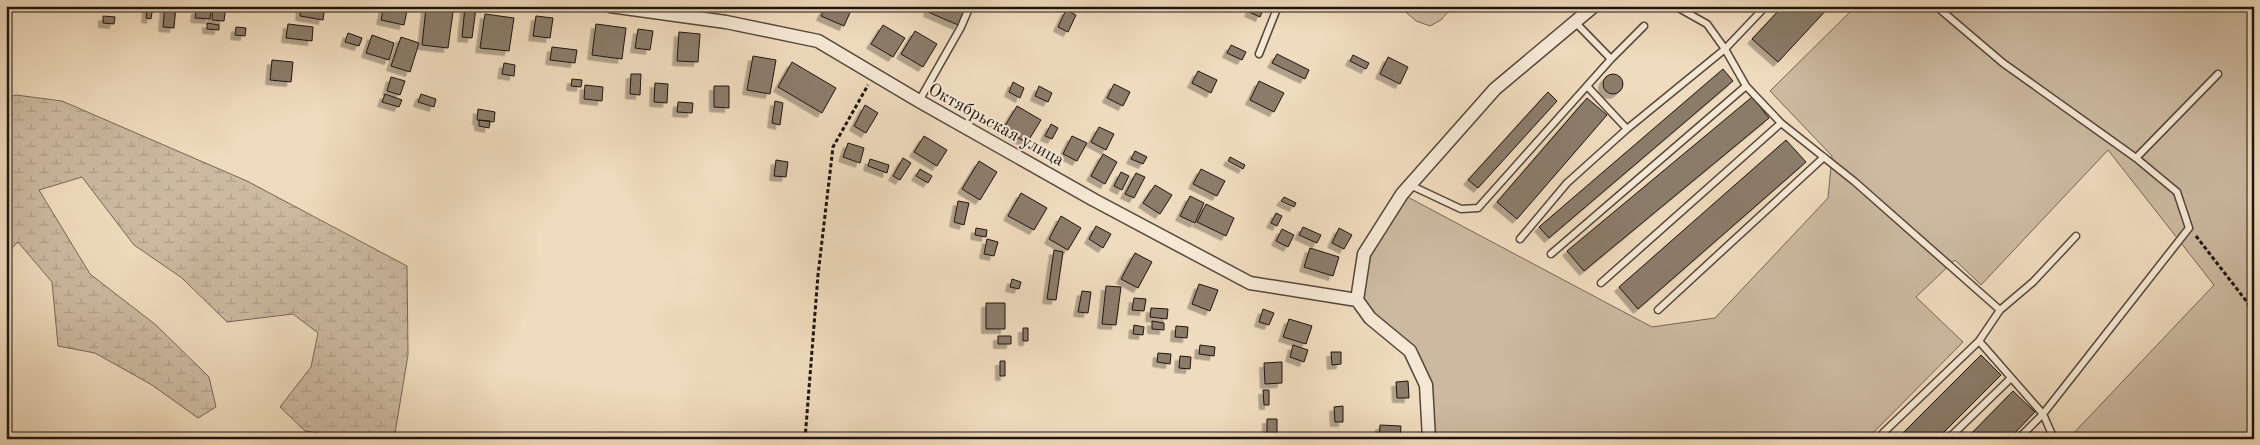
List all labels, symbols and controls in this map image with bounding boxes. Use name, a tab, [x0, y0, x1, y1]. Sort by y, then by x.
street label: Октябрьская улица	[925, 80, 1067, 170]

